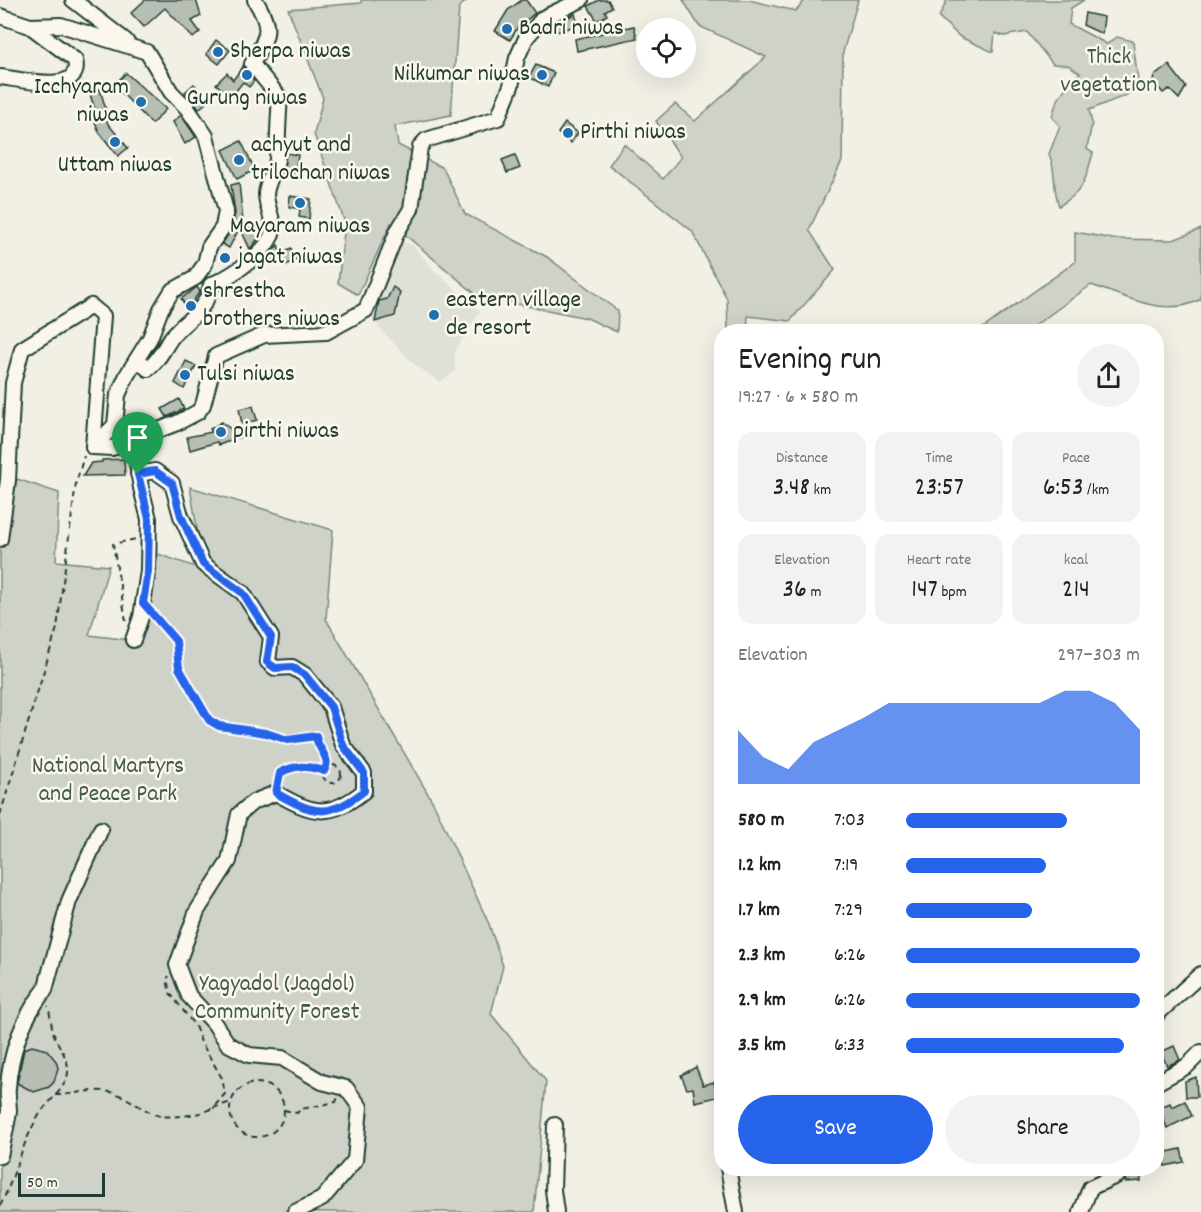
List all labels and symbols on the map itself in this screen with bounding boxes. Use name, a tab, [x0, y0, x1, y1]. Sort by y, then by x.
place label: Badri niwas	[519, 12, 624, 46]
marker: Badri niwas	[500, 22, 514, 36]
place label: Sherpa niwas	[230, 35, 351, 69]
park label: Thick vegetation	[1061, 41, 1157, 103]
marker: Sherpa niwas	[211, 45, 225, 59]
place label: Nilkumar niwas	[393, 58, 530, 92]
marker: Gurung niwas	[240, 68, 254, 82]
marker: Nilkumar niwas	[535, 68, 549, 82]
place label: Icchyaram niwas	[34, 71, 129, 133]
place label: Gurung niwas	[186, 82, 308, 116]
marker: Icchyaram niwas	[134, 95, 148, 109]
place label: Pirthi niwas	[580, 116, 686, 150]
marker: Pirthi niwas	[561, 126, 575, 140]
place label: achyut and trilochan niwas	[251, 129, 390, 191]
marker: Uttam niwas	[108, 135, 122, 149]
place label: Uttam niwas	[58, 149, 172, 183]
marker: achyut and trilochan niwas	[232, 153, 246, 167]
marker: Mayaram niwas	[293, 196, 307, 210]
place label: Mayaram niwas	[230, 210, 370, 244]
place label: jagat niwas	[235, 241, 343, 275]
marker: jagat niwas	[218, 251, 232, 265]
place label: shrestha brothers niwas	[203, 275, 340, 337]
place label: eastern village de resort	[446, 284, 581, 346]
marker: shrestha brothers niwas	[184, 299, 198, 313]
marker: eastern village de resort	[427, 308, 441, 322]
place label: Tulsi niwas	[197, 358, 295, 392]
marker: Tulsi niwas	[178, 368, 192, 382]
pin	[112, 412, 163, 474]
place label: pirthi niwas	[233, 415, 339, 449]
marker: pirthi niwas	[214, 425, 228, 439]
park label: National Martyrs and Peace Park	[32, 750, 184, 812]
park label: Yagyadol (Jagdol) Community Forest	[194, 968, 360, 1030]
scale bar	[18, 1170, 105, 1198]

